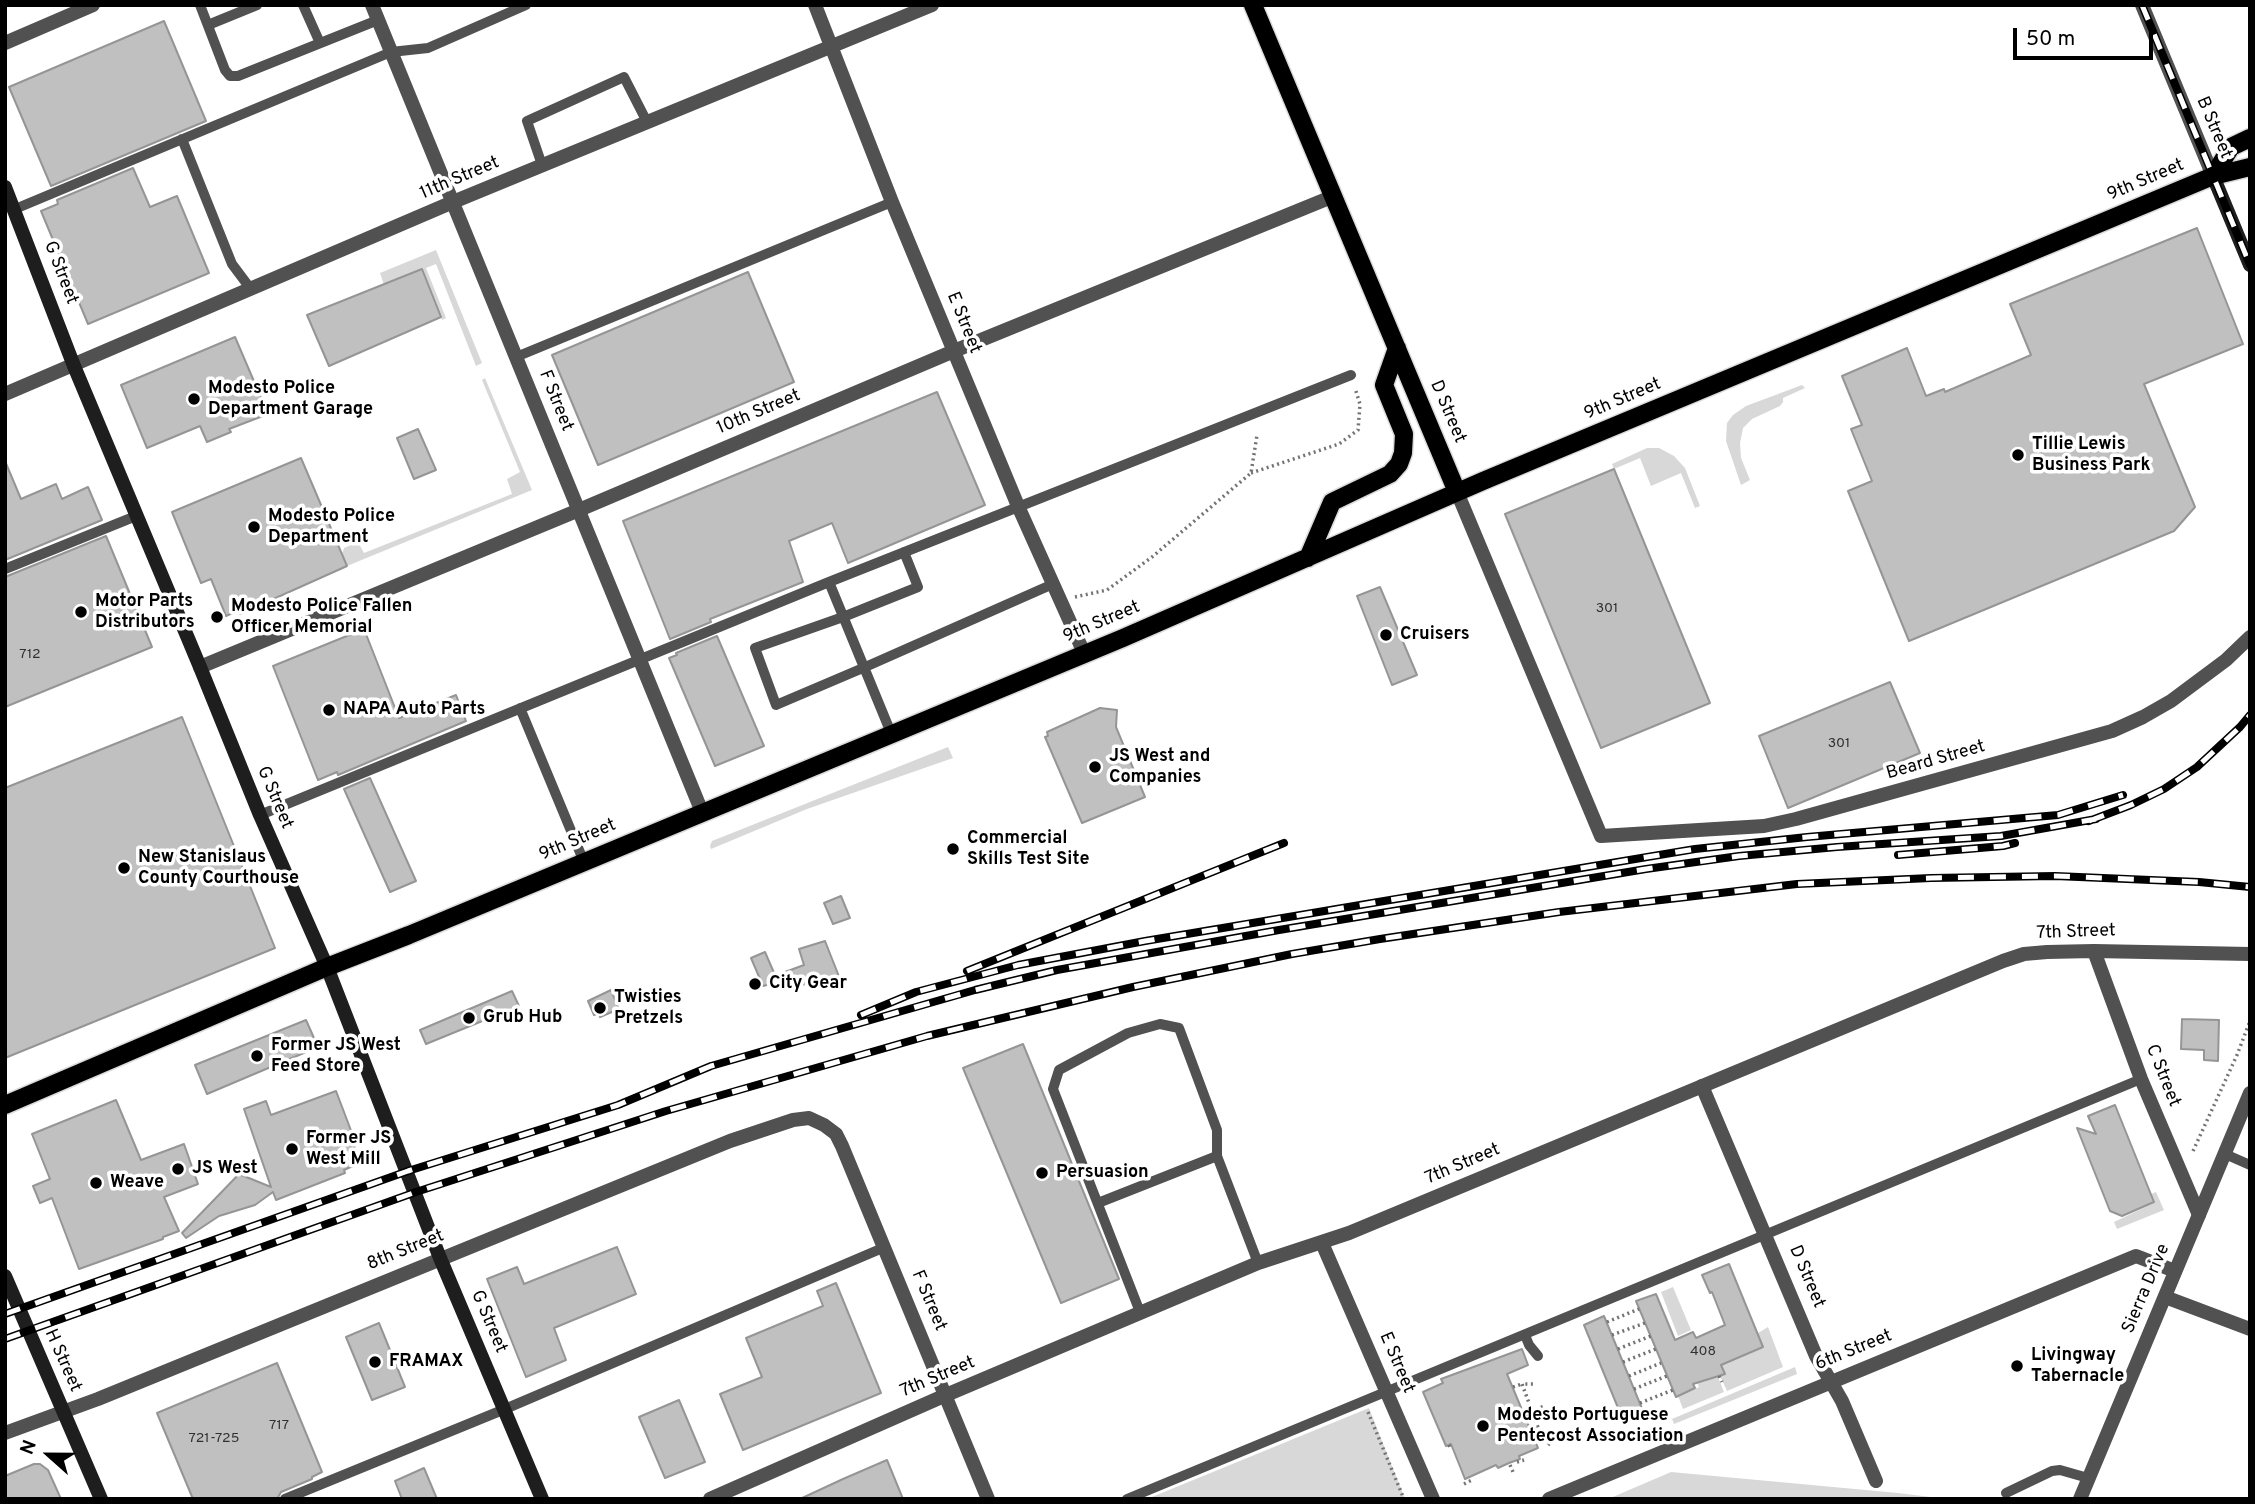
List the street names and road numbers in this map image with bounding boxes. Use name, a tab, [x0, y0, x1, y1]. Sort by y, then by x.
street label: B Street	[2190, 94, 2236, 162]
street label: 11th Street	[417, 153, 503, 205]
street label: 9th Street	[2104, 155, 2188, 207]
street label: G Street	[38, 238, 82, 308]
street label: E Street	[941, 289, 985, 357]
street label: F Street	[533, 367, 577, 435]
street label: 9th Street	[1581, 374, 1665, 426]
street label: D Street	[1424, 377, 1470, 447]
street label: 10th Street	[714, 386, 804, 440]
street label: 9th Street	[1060, 597, 1144, 649]
street label: Beard Street	[1884, 737, 1988, 785]
street label: G Street	[251, 763, 297, 833]
street label: 9th Street	[536, 815, 620, 867]
street label: 7th Street	[2036, 921, 2116, 945]
street label: C Street	[2140, 1042, 2184, 1110]
street label: 7th Street	[1422, 1140, 1504, 1190]
street label: 8th Street	[364, 1226, 448, 1276]
street label: Sierra Drive	[2118, 1241, 2176, 1337]
street label: D Street	[1783, 1242, 1829, 1312]
street label: F Street	[906, 1267, 950, 1335]
street label: G Street	[465, 1287, 511, 1357]
street label: H Street	[39, 1326, 85, 1396]
street label: 6th Street	[1812, 1326, 1896, 1376]
street label: E Street	[1373, 1329, 1419, 1397]
street label: 7th Street	[897, 1353, 979, 1403]

